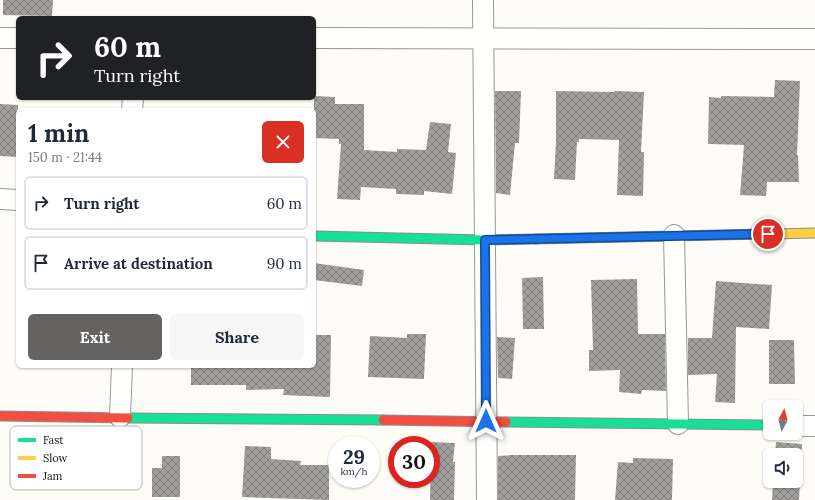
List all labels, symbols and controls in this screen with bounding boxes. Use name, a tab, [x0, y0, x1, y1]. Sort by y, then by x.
text: 60 m	[94, 29, 161, 65]
icon: right	[28, 32, 80, 84]
text: Turn right	[94, 64, 180, 87]
text: 1 min	[28, 118, 89, 149]
button: close	[262, 121, 304, 163]
text: 150 m · 21:44	[28, 149, 102, 166]
icon: right	[30, 192, 52, 214]
text: Turn right	[64, 194, 140, 213]
text: 60 m	[267, 194, 302, 213]
pin	[751, 217, 785, 251]
icon: arrive	[757, 223, 779, 245]
icon: arrive	[30, 252, 52, 274]
text: Arrive at destination	[64, 254, 213, 273]
text: 90 m	[267, 254, 302, 273]
button: Exit	[28, 314, 162, 360]
button: Share	[170, 314, 304, 360]
position arrow	[465, 400, 507, 442]
north arrow	[763, 400, 803, 440]
map controls	[763, 400, 803, 488]
legend	[10, 426, 142, 490]
text: Fast	[43, 433, 64, 447]
speed limit sign: 30	[388, 436, 440, 488]
text: 29	[343, 444, 365, 469]
button: sound	[763, 448, 803, 488]
text: Slow	[43, 451, 68, 465]
text: km/h	[340, 465, 368, 478]
text: Jam	[42, 469, 63, 483]

